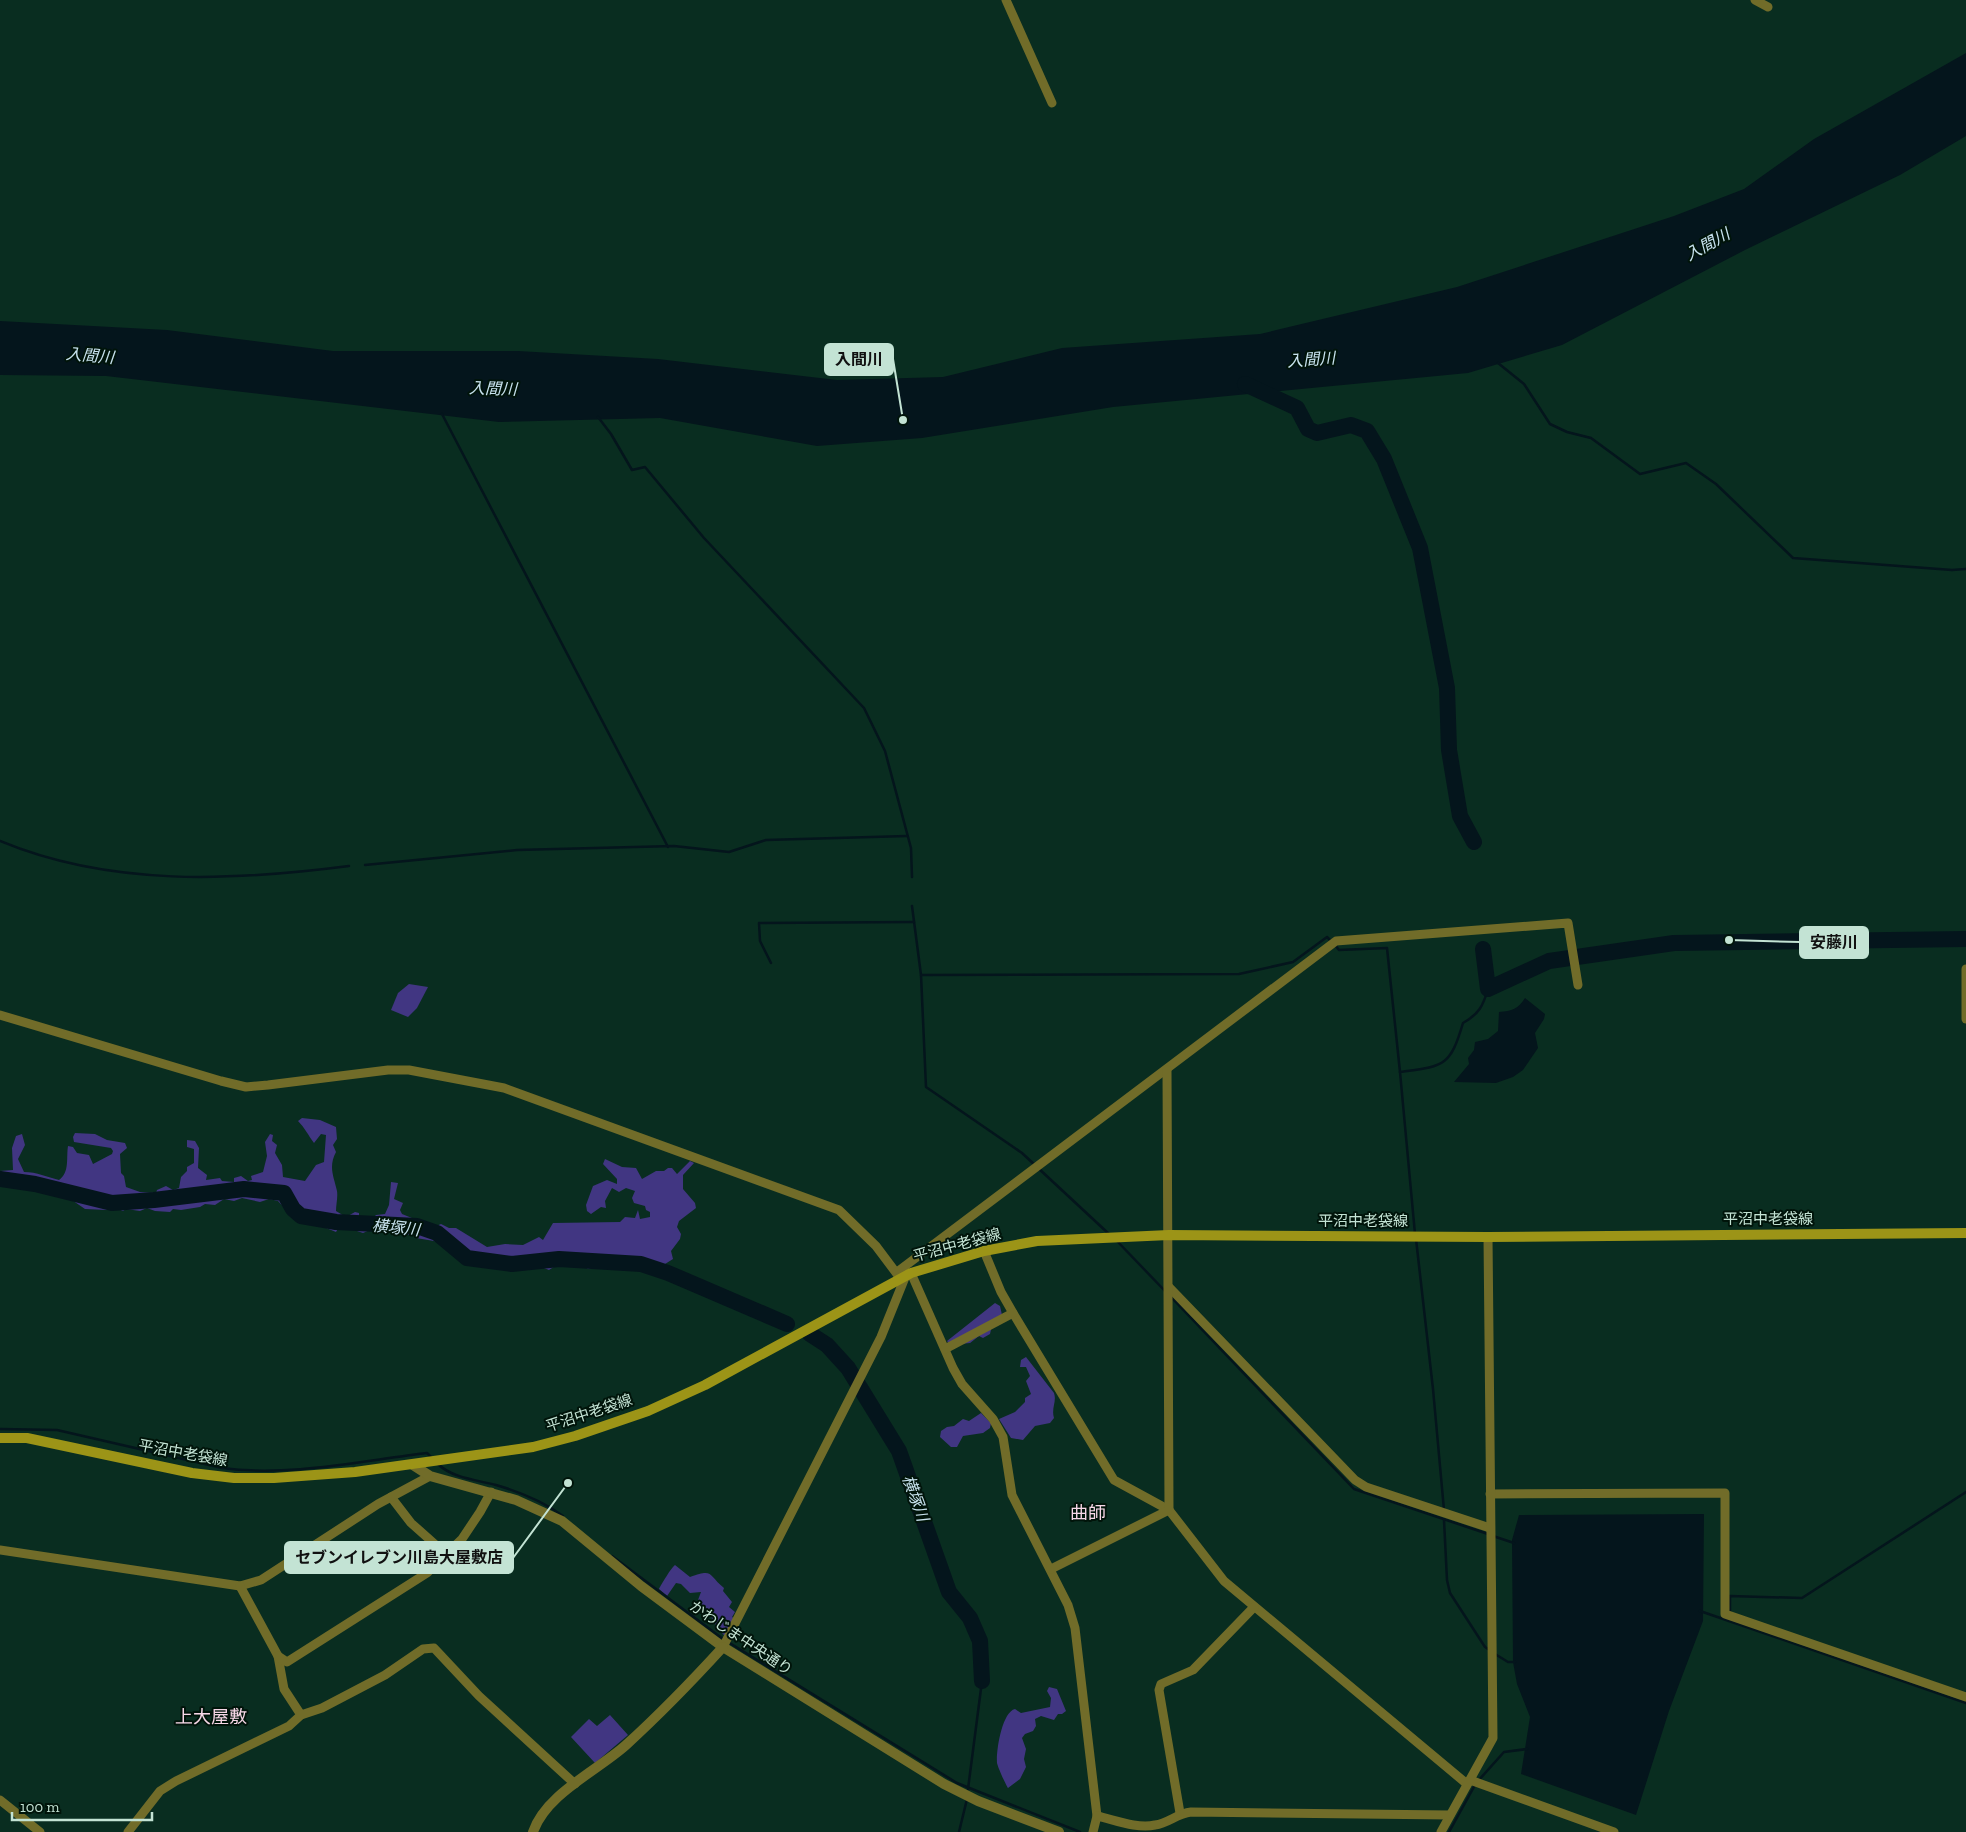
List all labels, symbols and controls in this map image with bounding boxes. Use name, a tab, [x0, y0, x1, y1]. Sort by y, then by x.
water label: 入間川	[1682, 224, 1735, 264]
water label: 入間川	[65, 344, 117, 367]
callout: 入間川	[825, 344, 893, 375]
water label: 入間川	[1286, 348, 1338, 371]
text: 入間川	[835, 350, 883, 369]
water label: 入間川	[469, 378, 519, 399]
callout: 安藤川	[1800, 927, 1868, 958]
text: 安藤川	[1810, 933, 1858, 952]
street label: 平沼中老袋線	[1723, 1210, 1813, 1228]
street label: 平沼中老袋線	[1318, 1212, 1408, 1230]
water label: 横塚川	[371, 1216, 423, 1240]
street label: 平沼中老袋線	[911, 1225, 1003, 1265]
street label: 平沼中老袋線	[543, 1391, 635, 1435]
street label: 平沼中老袋線	[137, 1436, 229, 1470]
water label: 横塚川	[898, 1472, 933, 1526]
district label: 曲師	[1070, 1502, 1106, 1524]
callout: セブンイレブン川島大屋敷店	[285, 1542, 513, 1573]
text: セブンイレブン川島大屋敷店	[295, 1548, 503, 1567]
street label: かわじま中央通り	[686, 1597, 796, 1679]
district label: 上大屋敷	[175, 1706, 247, 1728]
scale bar	[12, 1790, 152, 1822]
text: 100 m	[20, 1798, 59, 1816]

